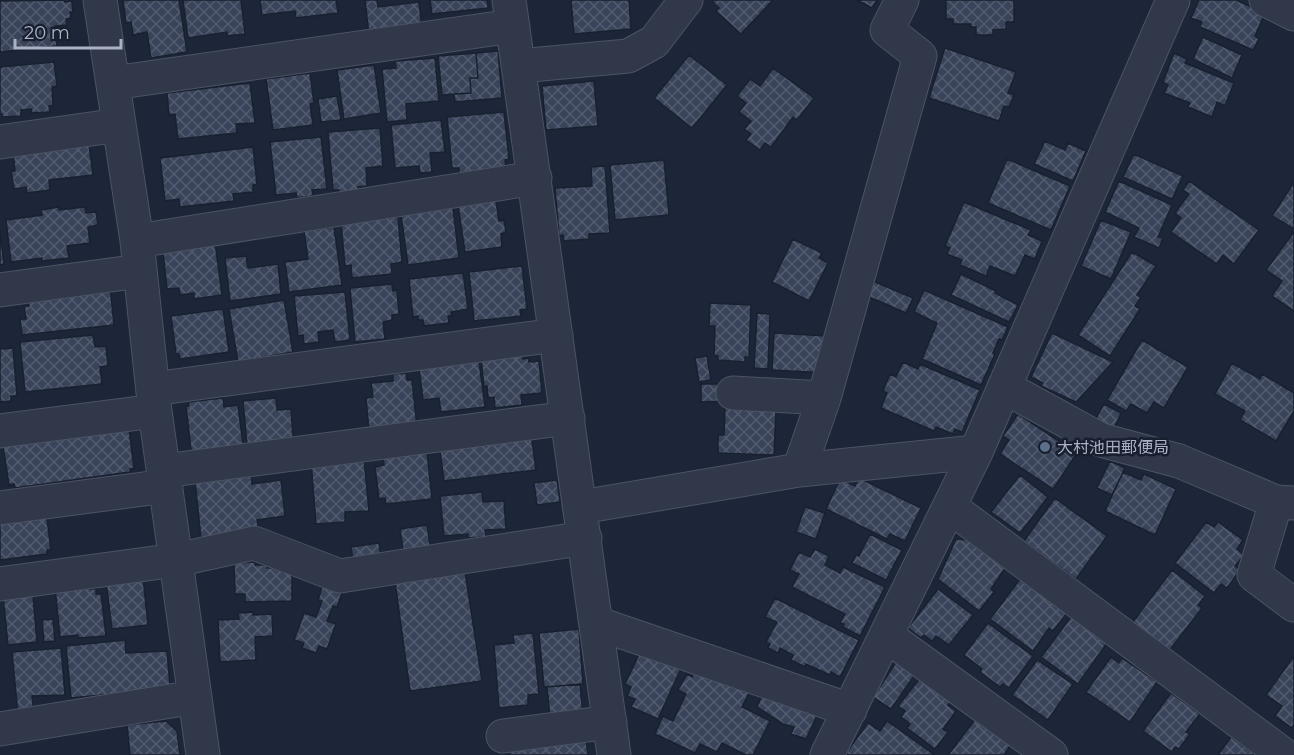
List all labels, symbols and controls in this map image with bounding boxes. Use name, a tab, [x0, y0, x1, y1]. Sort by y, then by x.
scale bar	[15, 12, 122, 50]
text: 20 m	[24, 22, 70, 44]
place label: 大村池田郵便局	[1057, 438, 1169, 457]
marker: 大村池田郵便局	[1038, 440, 1052, 454]

